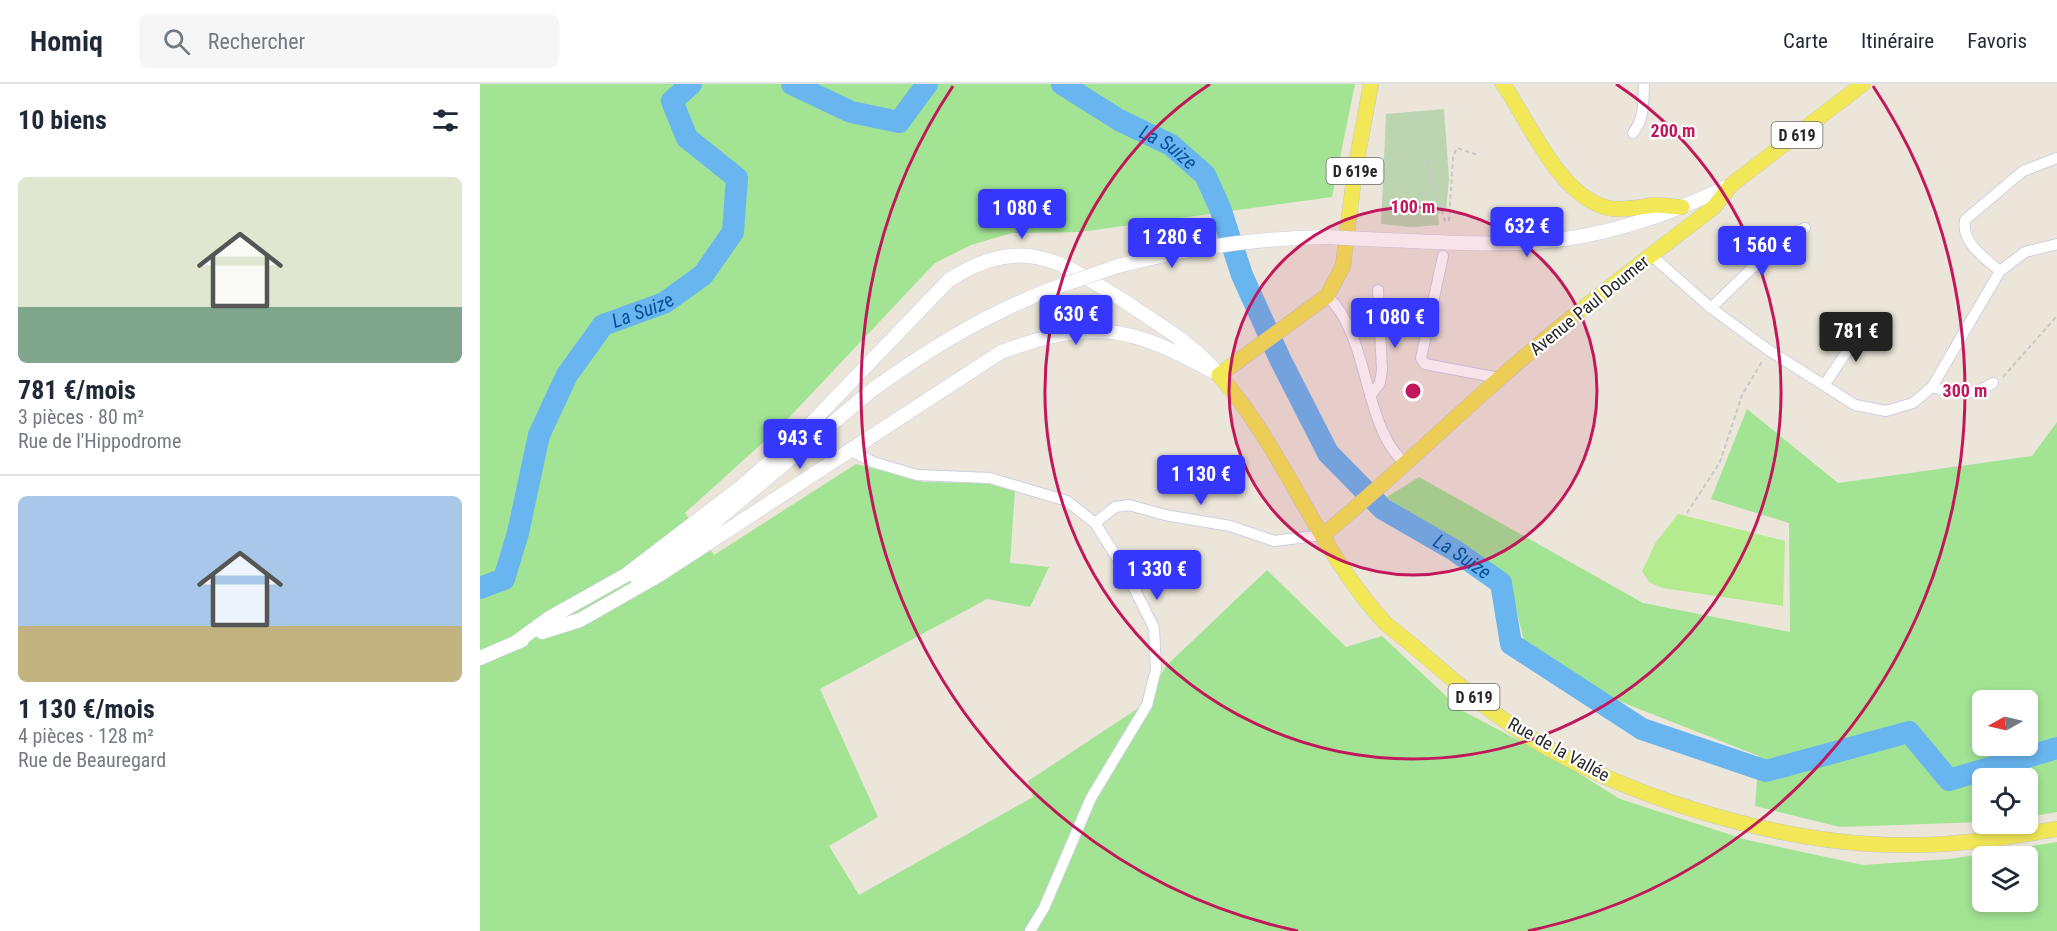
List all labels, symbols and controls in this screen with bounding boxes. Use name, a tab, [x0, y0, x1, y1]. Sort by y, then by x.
search box	[139, 14, 559, 68]
text: Homiq	[30, 25, 103, 58]
icon: search	[160, 25, 193, 58]
text: Rechercher	[208, 29, 305, 54]
text: Carte	[1783, 29, 1828, 53]
text: Itinéraire	[1861, 29, 1934, 53]
text: Favoris	[1967, 29, 2027, 53]
icon: filters	[429, 104, 462, 137]
text: 10 biens	[18, 105, 107, 135]
water label: La Suize	[1136, 120, 1202, 175]
text: 200 m	[1651, 120, 1695, 141]
road number: D 619	[1772, 122, 1822, 148]
road number: D 619e	[1326, 158, 1384, 184]
pin: 1 080 €	[967, 189, 1077, 240]
text: 1 080 €	[992, 196, 1052, 220]
text: 100 m	[1391, 196, 1435, 217]
pin: 632 €	[1485, 207, 1569, 258]
text: 632 €	[1504, 214, 1550, 238]
icon: home	[186, 216, 294, 324]
pin: 1 280 €	[1117, 218, 1227, 269]
text: 1 280 €	[1142, 225, 1202, 249]
pin: 1 560 €	[1707, 226, 1817, 277]
text: 1 560 €	[1732, 233, 1792, 257]
street label: Avenue Paul Doumer	[1525, 250, 1653, 359]
water label: La Suize	[608, 288, 679, 333]
pin: 630 €	[1034, 295, 1118, 346]
pin: 1 080 €	[1340, 298, 1450, 349]
text: 630 €	[1053, 302, 1099, 326]
text: 1 080 €	[1365, 305, 1425, 329]
pin: 781 €	[1814, 312, 1898, 363]
text: 781 €	[1833, 319, 1879, 343]
text: 781 €/mois	[18, 375, 136, 405]
text: 300 m	[1943, 380, 1987, 401]
centre of rings	[1403, 381, 1423, 401]
text: 3 pièces · 80 m²	[18, 405, 144, 429]
pin: 943 €	[758, 419, 842, 470]
text: 943 €	[777, 426, 823, 450]
text: Rue de l'Hippodrome	[18, 429, 181, 453]
pin: 1 130 €	[1146, 455, 1256, 506]
text: 1 130 €	[1171, 462, 1231, 486]
water label: La Suize	[1429, 529, 1496, 584]
icon: home	[186, 535, 294, 643]
pin: 1 330 €	[1102, 550, 1212, 601]
text: 1 330 €	[1127, 557, 1187, 581]
road number: D 619	[1448, 684, 1500, 710]
north arrow	[1972, 690, 2038, 756]
map controls	[1972, 690, 2038, 912]
text: 1 130 €/mois	[18, 694, 155, 724]
street label: Rue de la Vallée	[1505, 713, 1613, 785]
text: 4 pièces · 128 m²	[18, 724, 154, 748]
text: Rue de Beauregard	[18, 748, 166, 772]
button: locate	[1972, 768, 2038, 834]
button: layers	[1972, 846, 2038, 912]

